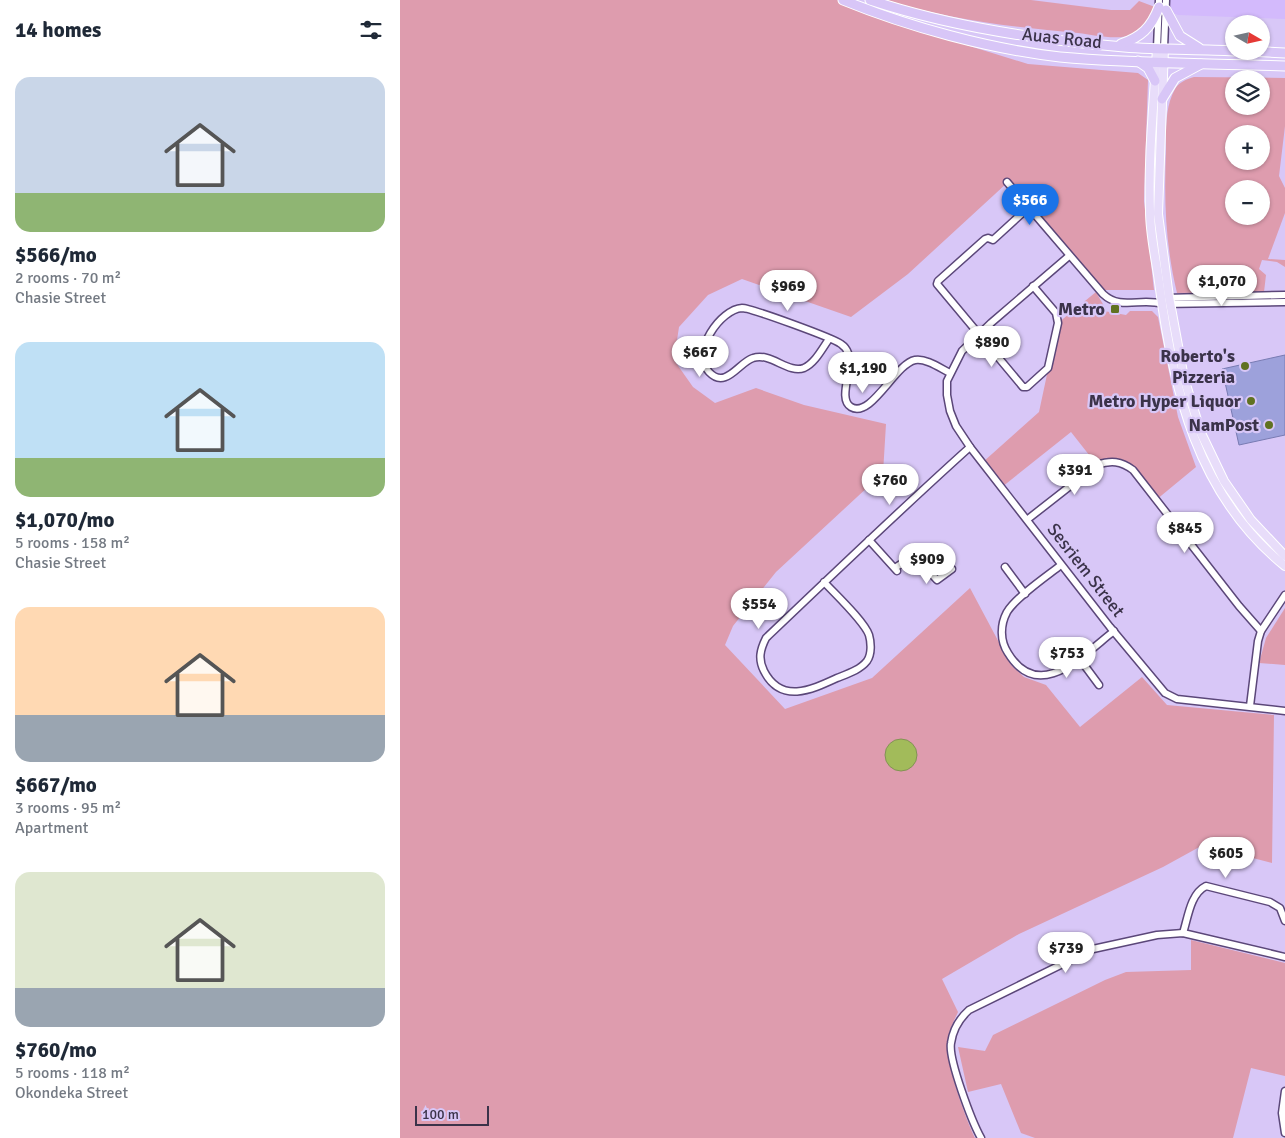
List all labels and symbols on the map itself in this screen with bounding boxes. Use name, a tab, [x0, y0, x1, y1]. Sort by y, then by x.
north arrow	[1225, 15, 1270, 60]
street label: Auas Road	[1021, 23, 1103, 53]
pin: $566	[1000, 184, 1060, 226]
pin: $1,070	[1181, 264, 1263, 307]
pin: $969	[758, 270, 818, 312]
place label: Metro	[1058, 298, 1105, 320]
marker: Metro	[1109, 303, 1121, 315]
pin: $890	[962, 326, 1022, 368]
pin: $667	[670, 336, 730, 378]
place label: Roberto's Pizzeria	[1160, 345, 1235, 388]
pin: $1,190	[822, 352, 904, 394]
marker: Roberto's Pizzeria	[1239, 360, 1251, 372]
place label: Metro Hyper Liquor	[1088, 390, 1242, 412]
marker: Metro Hyper Liquor	[1245, 395, 1257, 407]
place label: NamPost	[1188, 414, 1259, 436]
marker: NamPost	[1263, 419, 1275, 431]
pin: $391	[1045, 454, 1105, 496]
pin: $760	[860, 464, 920, 506]
pin: $845	[1155, 512, 1215, 554]
street label: Sesriem Street	[1043, 519, 1129, 621]
pin: $909	[897, 542, 957, 585]
pin: $554	[729, 588, 789, 630]
pin: $753	[1037, 636, 1097, 679]
pin: $605	[1196, 836, 1256, 879]
pin: $739	[1036, 932, 1096, 974]
scale bar	[415, 1103, 489, 1126]

